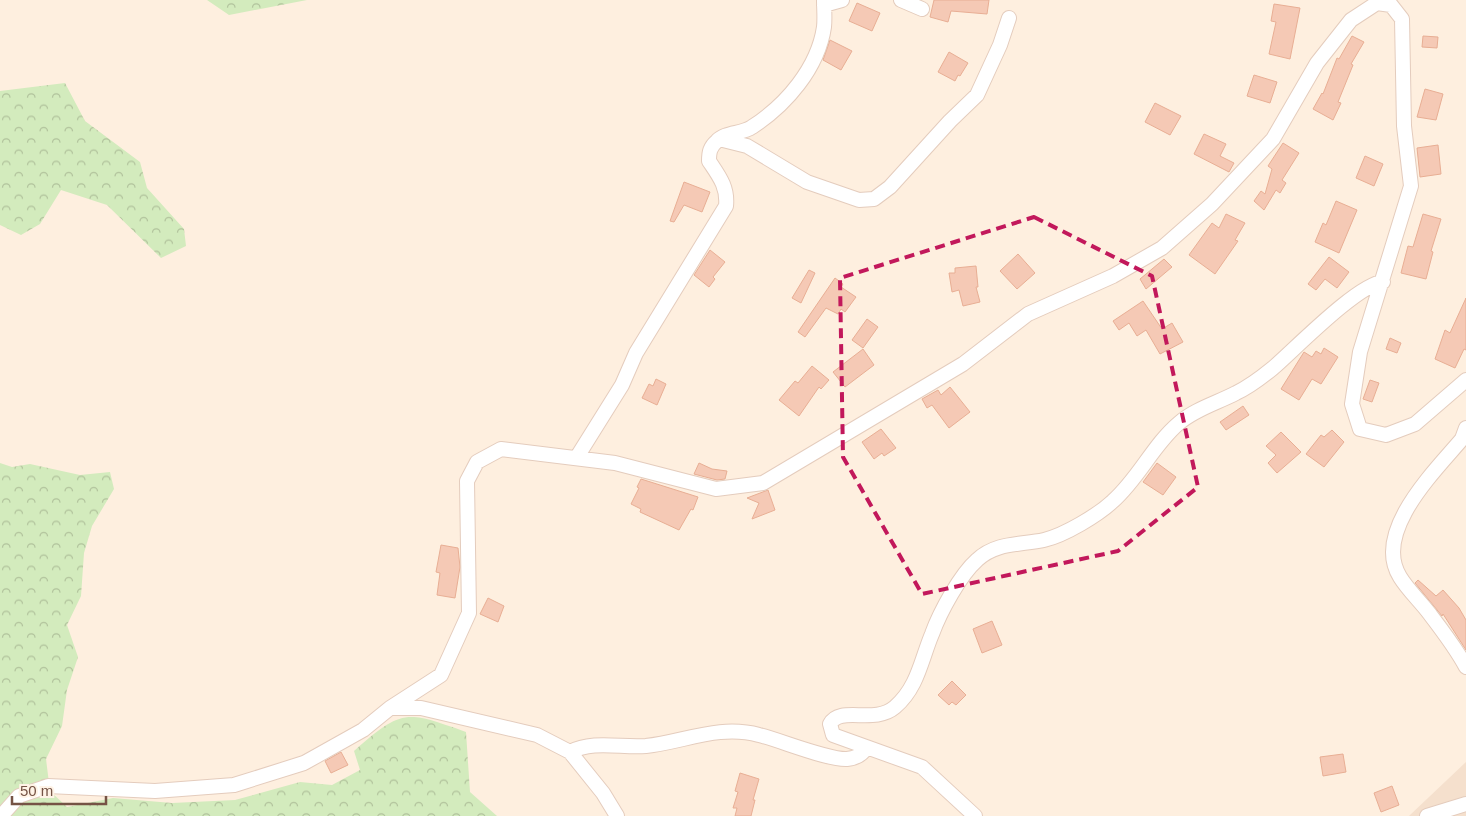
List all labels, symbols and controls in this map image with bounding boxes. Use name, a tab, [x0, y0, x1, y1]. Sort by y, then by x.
scale bar	[12, 774, 106, 806]
text: 50 m	[20, 782, 53, 799]

